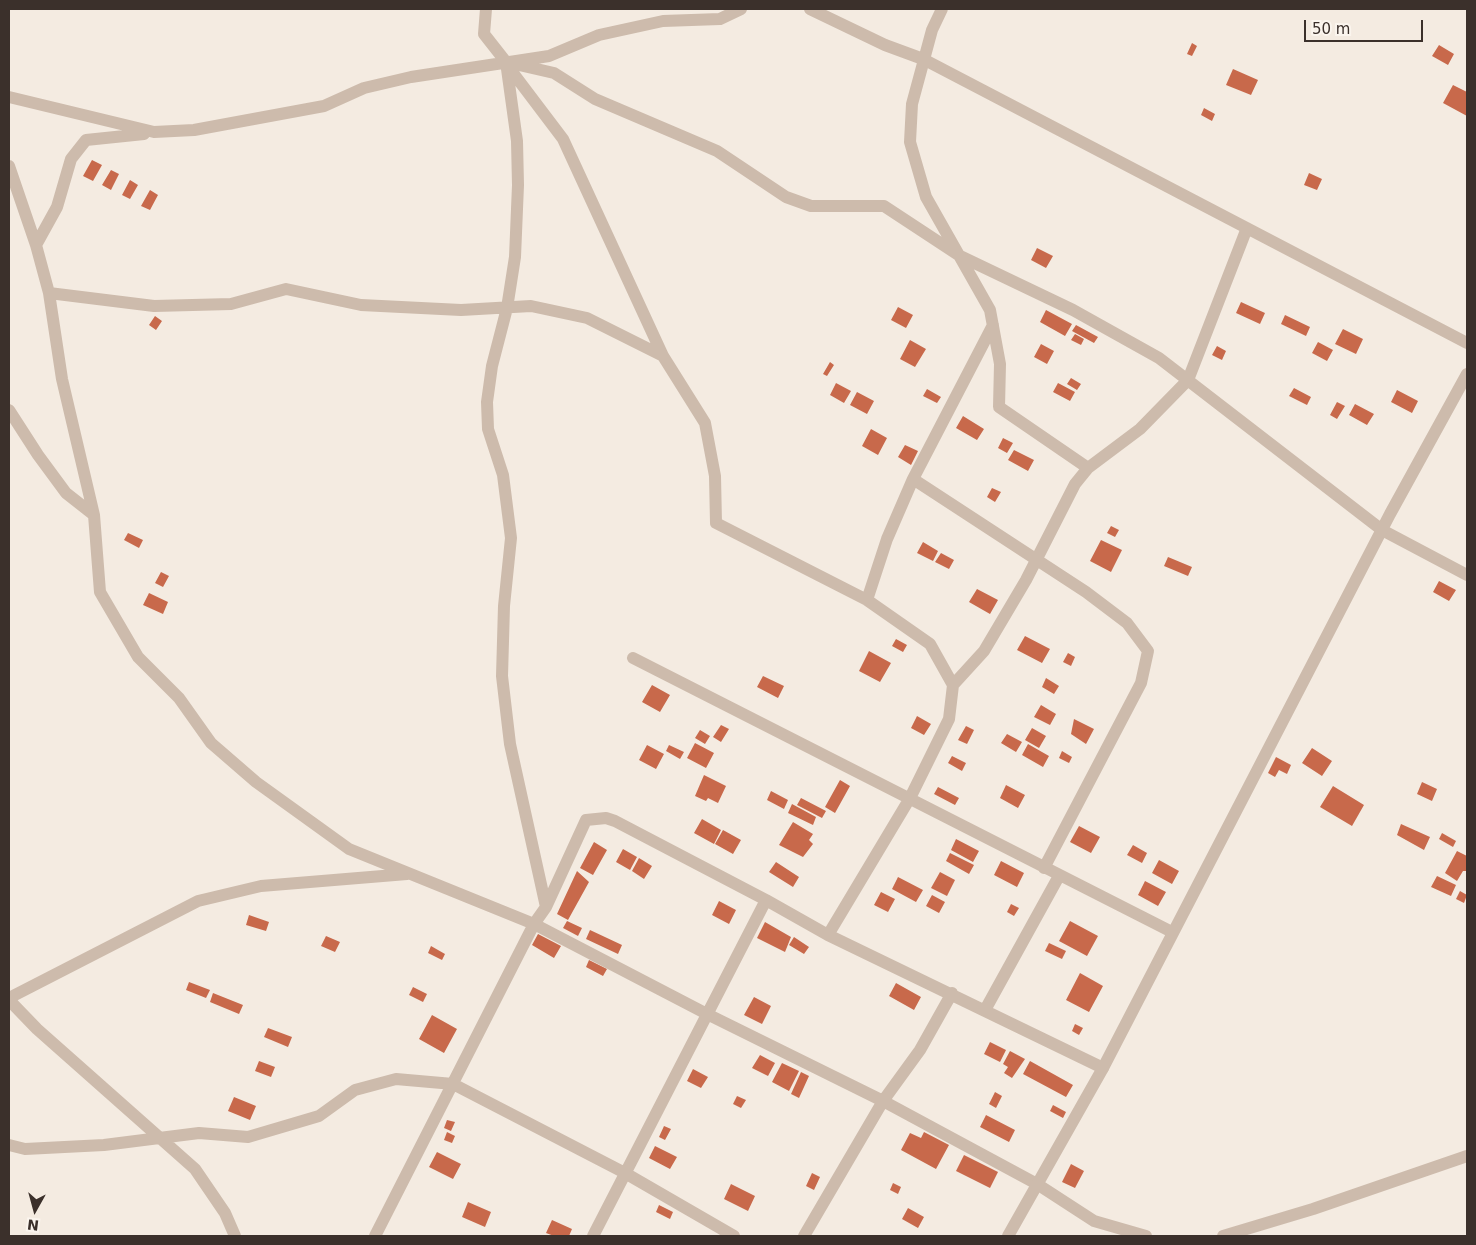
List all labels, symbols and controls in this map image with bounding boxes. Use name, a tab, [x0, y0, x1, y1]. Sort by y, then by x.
scale bar	[1306, 10, 1425, 42]
text: 50 m	[1312, 20, 1350, 38]
north arrow	[10, 1185, 60, 1235]
text: N	[26, 1216, 40, 1234]

